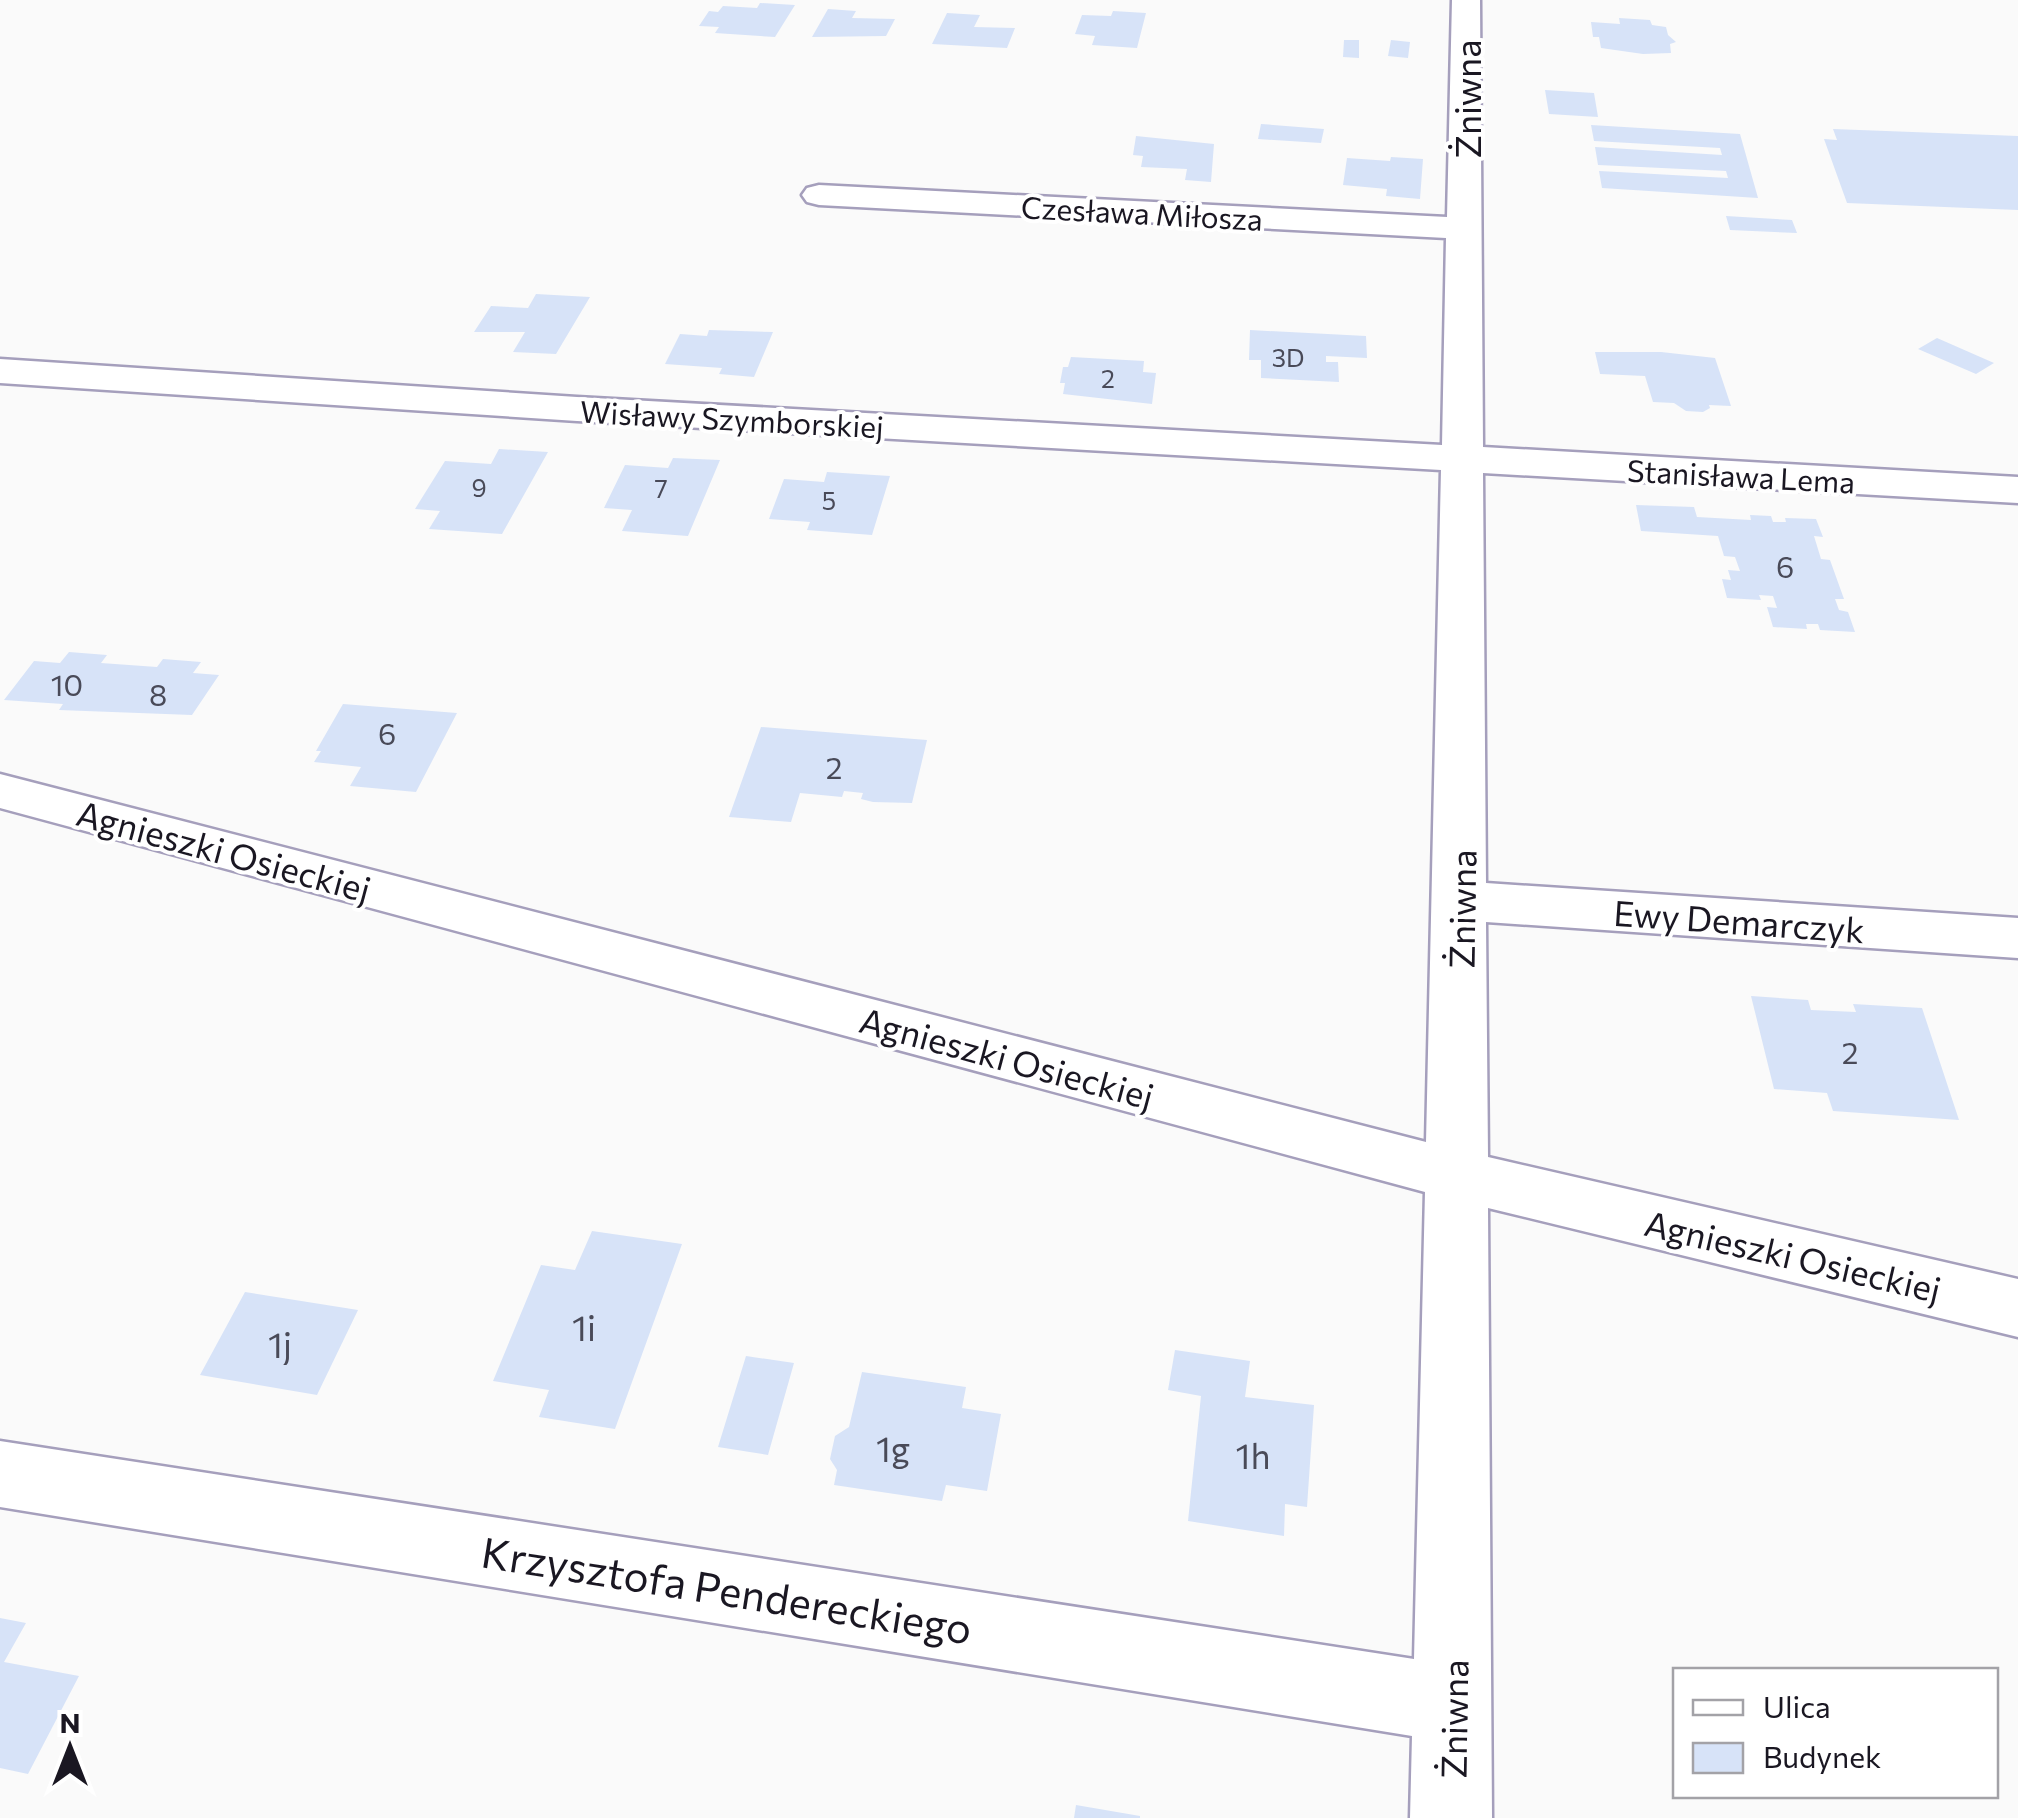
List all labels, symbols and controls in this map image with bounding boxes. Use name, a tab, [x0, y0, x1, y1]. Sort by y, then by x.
street label: Żniwna	[1445, 40, 1488, 158]
street label: Czesława Miłosza	[1020, 187, 1264, 237]
house number: 3D	[1272, 342, 1304, 372]
house number: 2	[1101, 363, 1115, 393]
street label: Wisławy Szymborskiej	[579, 392, 885, 444]
street label: Stanisława Lema	[1626, 451, 1856, 499]
house number: 9	[471, 472, 487, 502]
house number: 7	[654, 473, 668, 503]
house number: 5	[822, 485, 836, 515]
house number: 6	[1776, 547, 1794, 584]
house number: 10	[51, 665, 83, 702]
house number: 8	[149, 675, 167, 712]
house number: 6	[378, 714, 396, 751]
house number: 2	[826, 748, 842, 785]
street label: Agnieszki Osieckiej	[72, 790, 376, 910]
street label: Żniwna	[1438, 849, 1484, 969]
street label: Ewy Demarczyk	[1612, 890, 1866, 950]
street label: Agnieszki Osieckiej	[855, 997, 1159, 1117]
house number: 2	[1842, 1033, 1858, 1070]
street label: Agnieszki Osieckiej	[1641, 1200, 1945, 1310]
house number: 1i	[572, 1305, 596, 1348]
house number: 1j	[268, 1322, 292, 1365]
house number: 1g	[876, 1426, 910, 1469]
house number: 1h	[1235, 1433, 1271, 1476]
street label: Krzysztofa Pendereckiego	[478, 1525, 976, 1653]
street label: Żniwna	[1430, 1659, 1476, 1779]
legend	[1673, 1668, 1998, 1798]
text: Ulica	[1763, 1687, 1831, 1724]
north arrow	[20, 1698, 120, 1798]
text: N	[60, 1705, 81, 1739]
text: Budynek	[1763, 1737, 1881, 1774]

